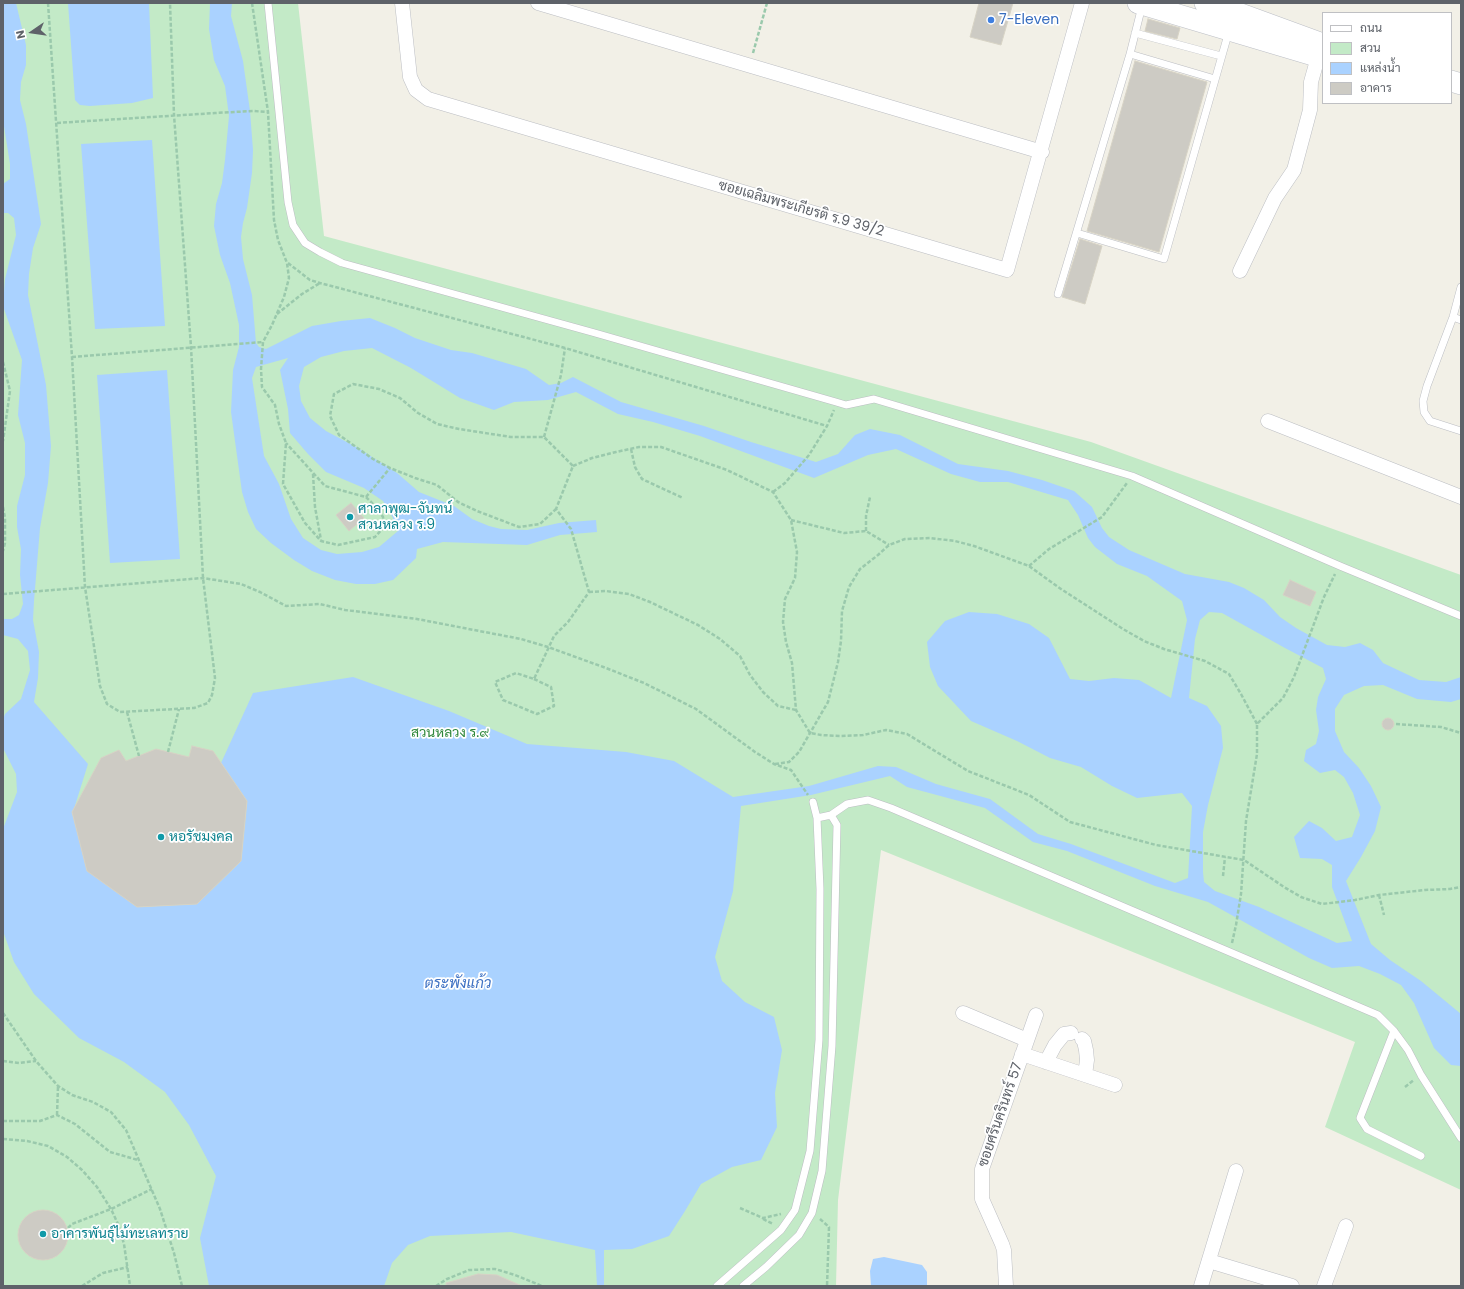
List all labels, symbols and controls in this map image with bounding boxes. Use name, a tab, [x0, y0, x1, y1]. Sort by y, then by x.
north arrow	[12, 12, 52, 52]
place label: 7-Eleven	[999, 12, 1059, 28]
legend	[1322, 12, 1452, 104]
marker: 7-Eleven	[986, 15, 996, 25]
text: ถนน	[1360, 19, 1382, 36]
text: N	[12, 29, 29, 41]
text: สวน	[1360, 39, 1381, 56]
text: แหล่งน้ำ	[1360, 59, 1400, 76]
text: อาคาร	[1360, 79, 1392, 96]
street label: ซอยเฉลิมพระเกียรติ ร.9 39/2	[716, 177, 886, 241]
place label: ศาลาพุฒ-จันทน์ สวนหลวง ร.9	[358, 501, 452, 534]
marker: ศาลาพุฒ-จันทน์ สวนหลวง ร.9	[345, 512, 355, 522]
park label: สวนหลวง ร.๙	[411, 725, 489, 741]
place label: หอรัชมงคล	[169, 829, 233, 845]
marker: หอรัชมงคล	[156, 832, 166, 842]
water label: ตระพังแก้ว	[425, 975, 491, 993]
street label: ซอยศรีนครินทร์ 57	[975, 1061, 1027, 1169]
place label: อาคารพันธ์ุไม้ทะเลทราย	[51, 1226, 189, 1242]
marker: อาคารพันธ์ุไม้ทะเลทราย	[38, 1229, 48, 1239]

